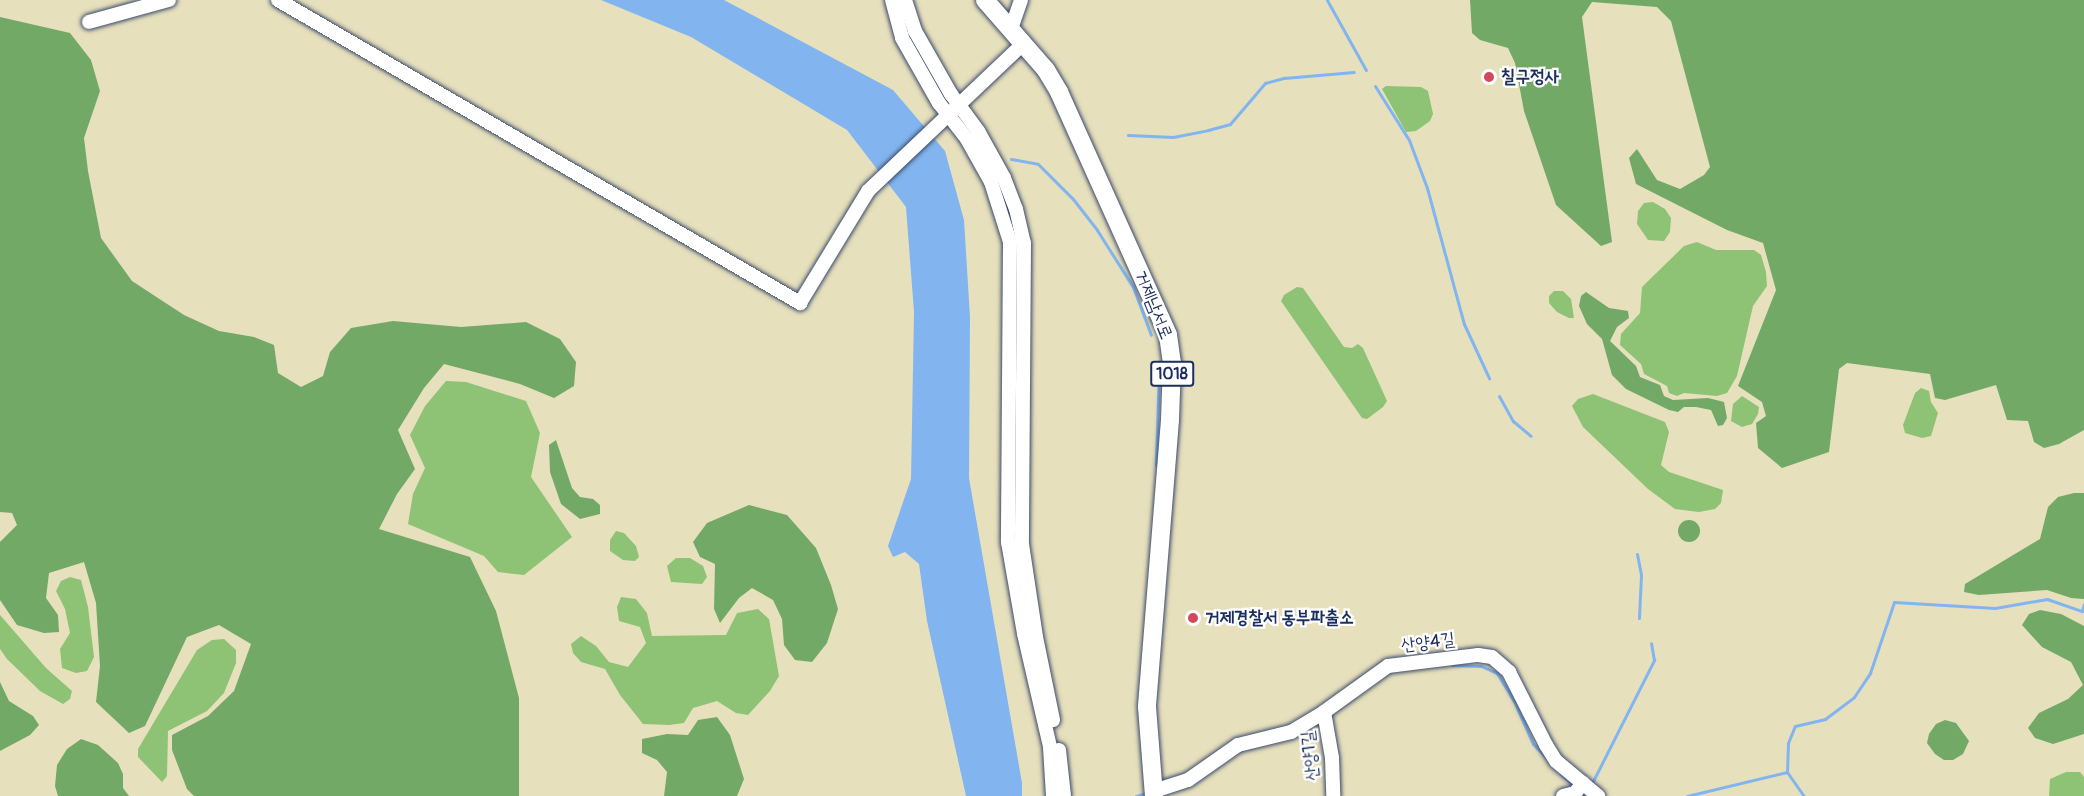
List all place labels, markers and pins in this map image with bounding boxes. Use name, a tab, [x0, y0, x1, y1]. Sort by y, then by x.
place label: 칠구정사	[1501, 66, 1559, 88]
marker: 칠구정사	[1482, 70, 1496, 84]
place label: 거제경찰서 동부파출소	[1205, 607, 1354, 629]
marker: 거제경찰서 동부파출소	[1186, 611, 1200, 625]

